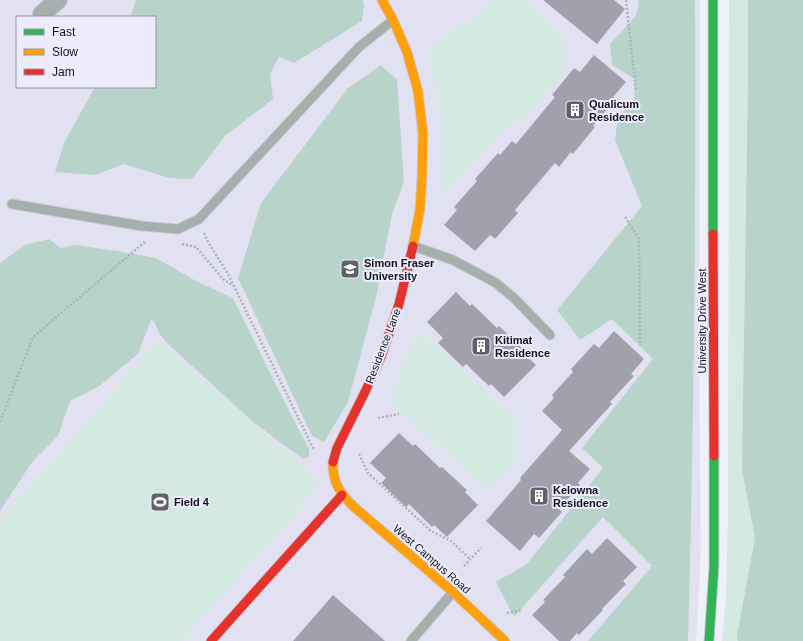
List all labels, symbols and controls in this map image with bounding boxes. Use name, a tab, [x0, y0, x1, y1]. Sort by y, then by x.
legend	[16, 16, 156, 88]
text: Fast	[52, 25, 76, 39]
text: Slow	[52, 45, 78, 59]
text: Jam	[52, 65, 75, 79]
place label: Qualicum Residence	[589, 98, 644, 123]
building icon: Qualicum Residence	[564, 99, 586, 121]
place label: Simon Fraser University	[364, 257, 435, 282]
school or university icon: Simon Fraser University	[339, 258, 361, 280]
street label: University Drive West	[696, 269, 708, 373]
street label: Residence Lane	[363, 307, 403, 385]
place label: Kitimat Residence	[495, 334, 550, 359]
building icon: Kitimat Residence	[470, 335, 492, 357]
place label: Kelowna Residence	[553, 484, 608, 509]
building icon: Kelowna Residence	[528, 485, 550, 507]
sports icon: Field 4	[149, 491, 171, 513]
place label: Field 4	[174, 496, 210, 508]
street label: West Campus Road	[391, 522, 473, 596]

